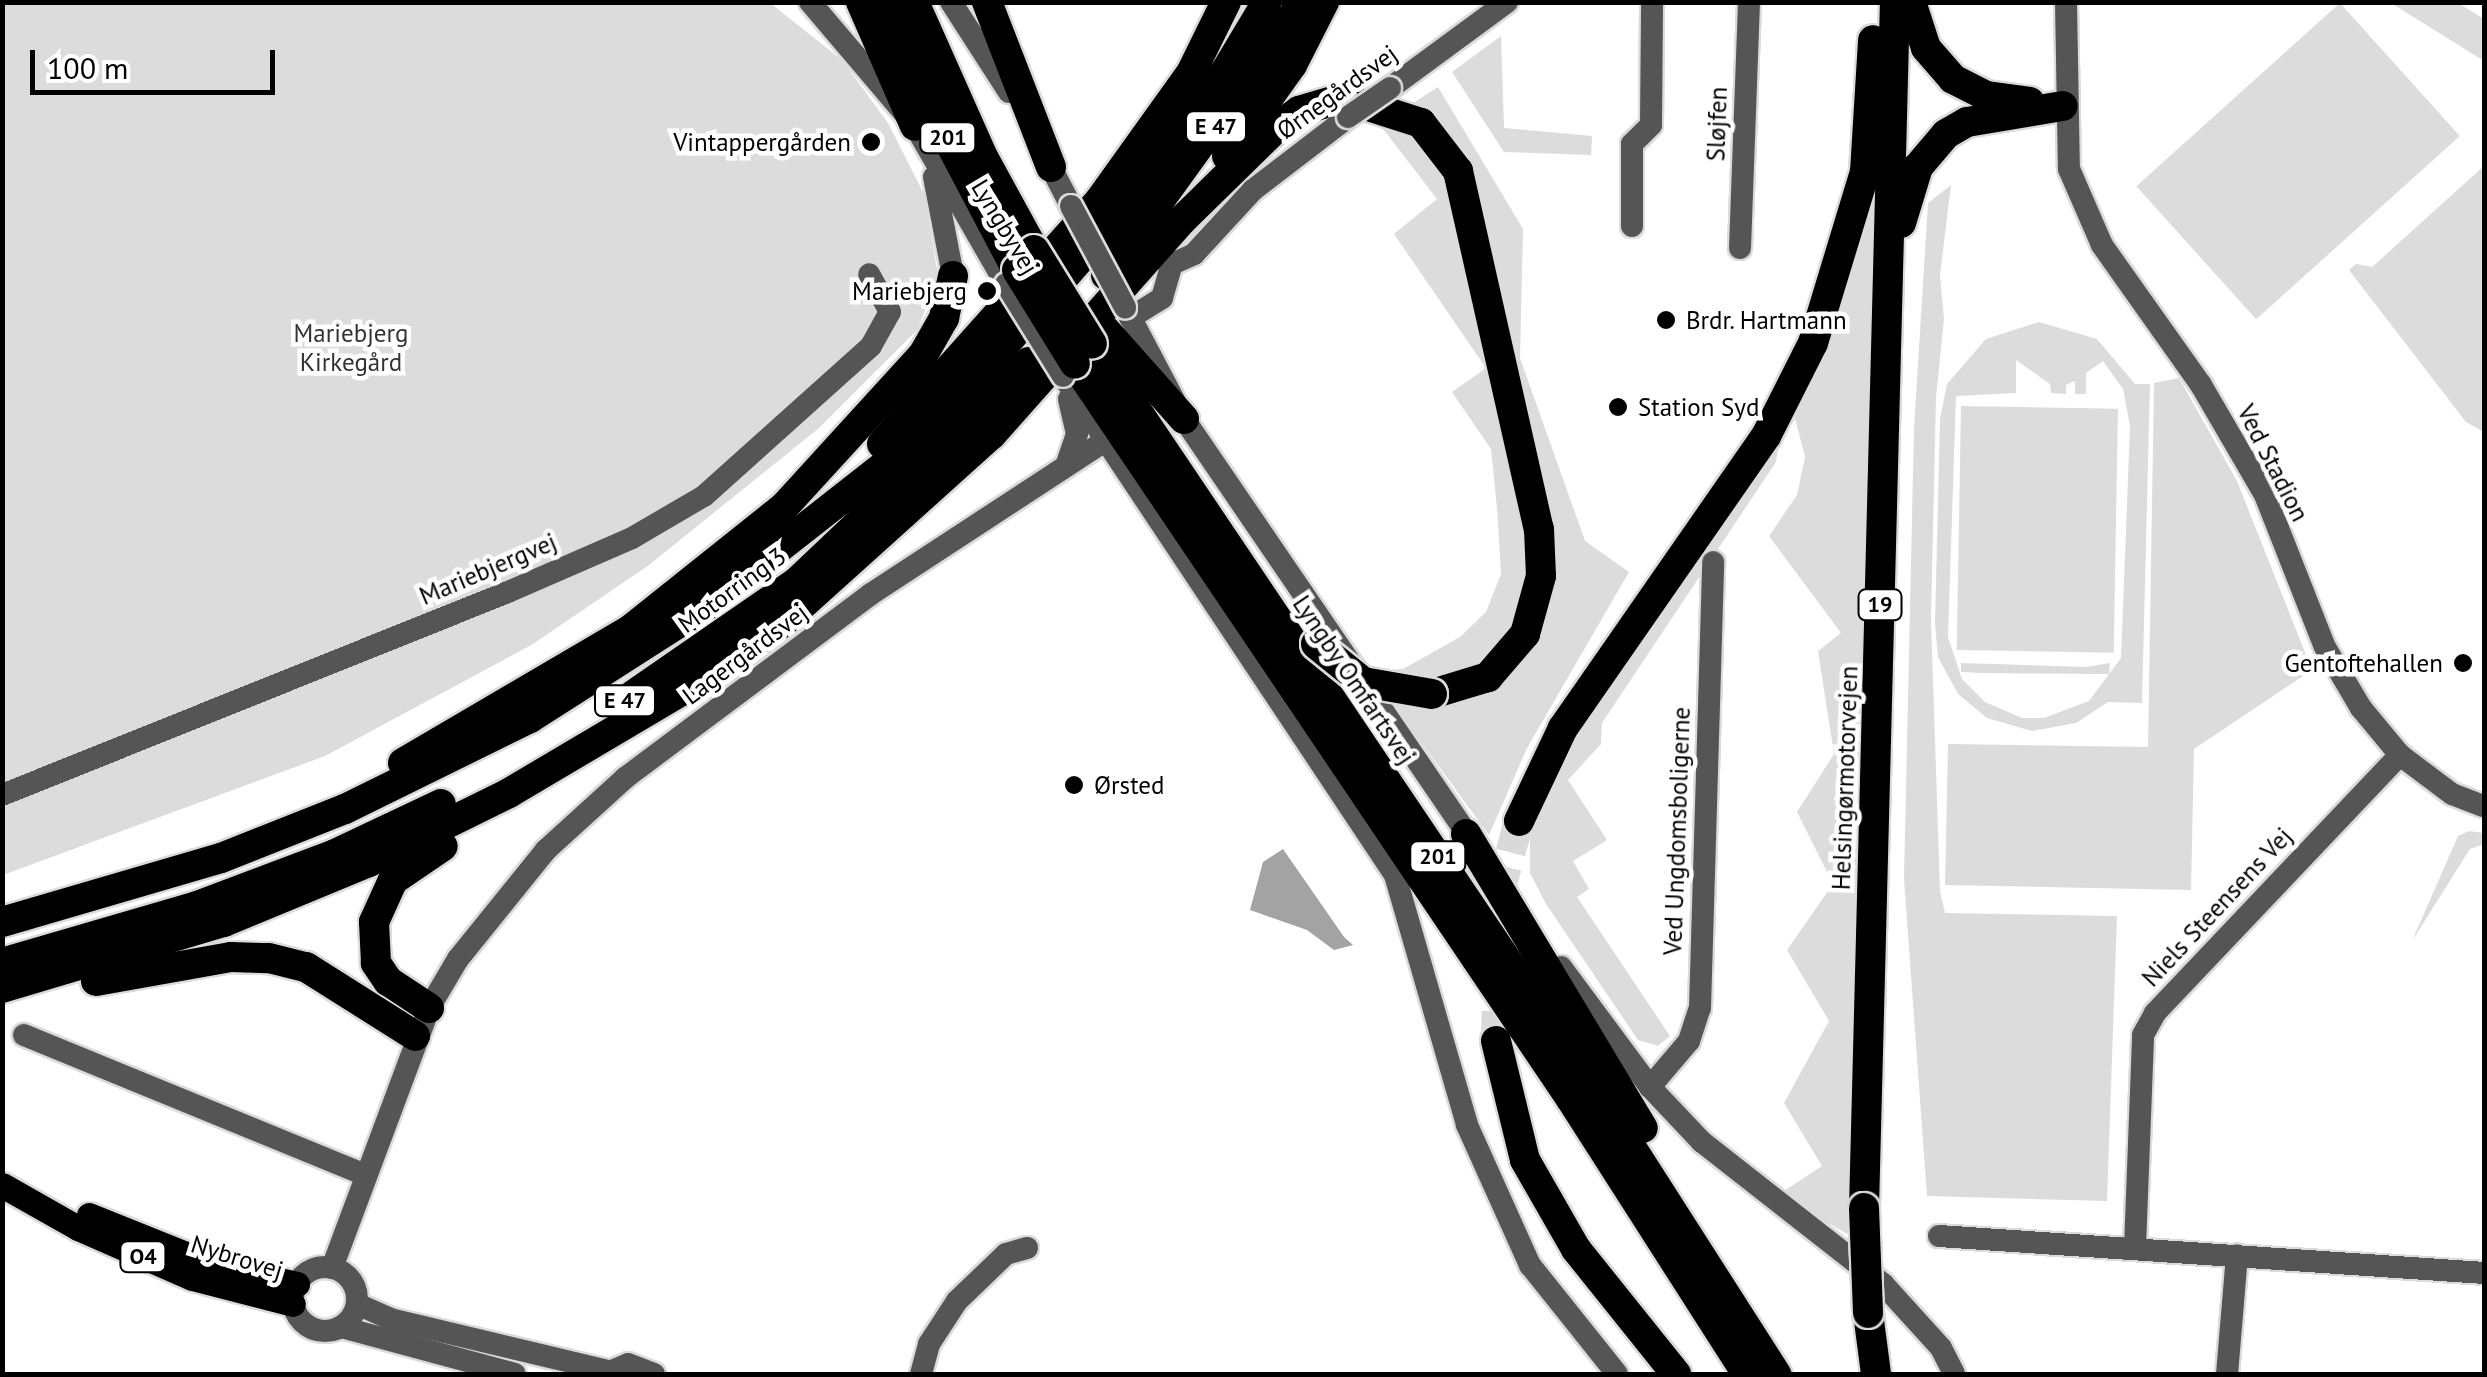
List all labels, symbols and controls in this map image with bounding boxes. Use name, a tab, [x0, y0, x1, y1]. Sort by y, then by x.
scale bar	[35, 30, 280, 92]
street label: Ørnegårdsvej	[1271, 38, 1403, 146]
text: 100 m	[47, 48, 128, 87]
street label: Sløjfen	[1701, 86, 1733, 162]
road number: E 47	[1184, 110, 1248, 144]
road number: 201	[918, 121, 978, 155]
place label: Vintappergården	[673, 127, 851, 157]
marker: Vintappergården	[860, 131, 882, 153]
street label: Lyngbyvej	[965, 174, 1045, 280]
place label: Mariebjerg	[852, 276, 967, 306]
marker: Mariebjerg	[976, 280, 998, 302]
place label: Brdr. Hartmann	[1686, 305, 1849, 335]
marker: Brdr. Hartmann	[1655, 309, 1677, 331]
park label: Mariebjerg Kirkegård	[294, 319, 408, 378]
place label: Station Syd	[1638, 392, 1759, 422]
marker: Station Syd	[1607, 396, 1629, 418]
street label: Ved Stadion	[2231, 400, 2315, 526]
street label: Mariebjergvej	[415, 527, 561, 611]
street label: Motorring 3	[672, 541, 792, 639]
road number: 19	[1858, 588, 1902, 622]
street label: Lyngby Omfartsvej	[1286, 590, 1422, 770]
street label: Lagergårdsvej	[677, 597, 813, 711]
place label: Gentoftehallen	[2285, 648, 2443, 678]
marker: Gentoftehallen	[2452, 652, 2474, 674]
street label: Helsingørmotorvejen	[1826, 665, 1864, 891]
road number: E 47	[592, 684, 658, 718]
street label: Ved Ungdomsboligerne	[1658, 706, 1696, 956]
place label: Ørsted	[1094, 770, 1164, 800]
marker: Ørsted	[1063, 774, 1085, 796]
street label: Niels Steensens Vej	[2135, 821, 2299, 993]
road number: 201	[1408, 840, 1468, 874]
street label: Nybrovej	[187, 1229, 287, 1285]
road number: O4	[118, 1240, 168, 1274]

